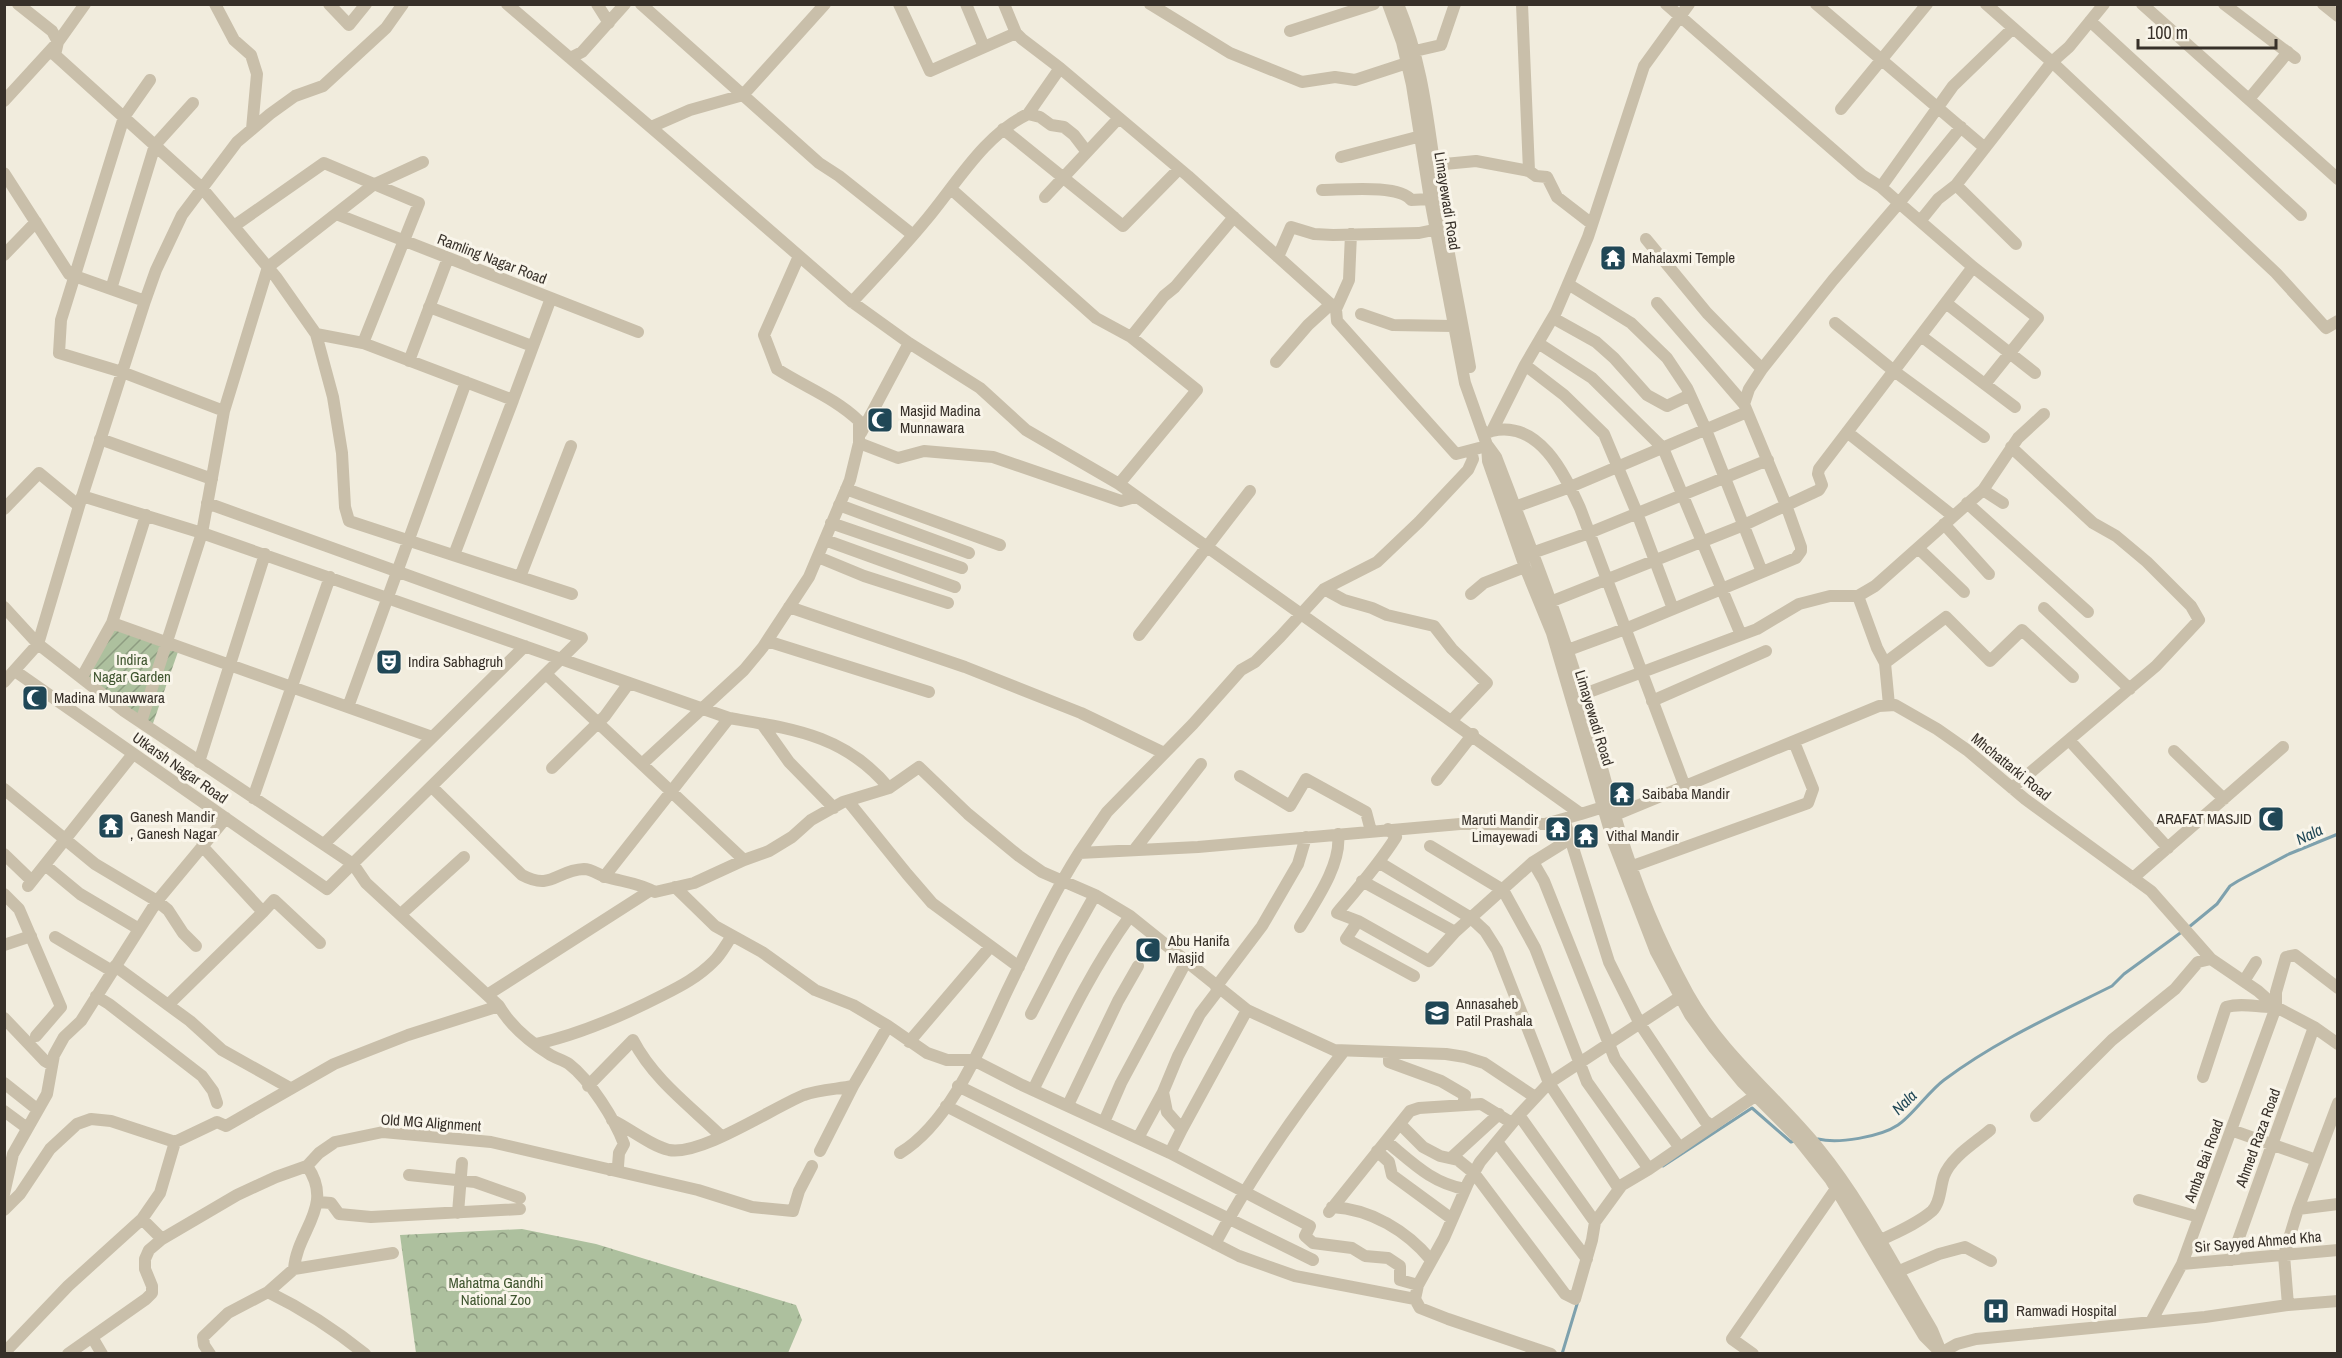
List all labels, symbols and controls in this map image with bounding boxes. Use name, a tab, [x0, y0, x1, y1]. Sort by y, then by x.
scale bar	[2138, 12, 2276, 50]
text: 100 m	[2147, 20, 2188, 45]
street label: Limayewadi Road	[1429, 150, 1466, 252]
street label: Ramling Nagar Road	[434, 228, 550, 289]
temple icon: Mahalaxmi Temple	[1598, 243, 1628, 273]
place label: Mahalaxmi Temple	[1632, 247, 1735, 268]
place label: Masjid Madina Munnawara	[900, 400, 981, 438]
mosque icon: Masjid Madina Munnawara	[865, 405, 895, 435]
theatre icon: Indira Sabhagruh	[374, 647, 404, 677]
park label: Indira Nagar Garden	[93, 649, 171, 687]
place label: Indira Sabhagruh	[408, 651, 503, 672]
street label: Limayewadi Road	[1570, 667, 1619, 768]
mosque icon: Madina Munawwara	[20, 683, 50, 713]
place label: Madina Munawwara	[54, 687, 165, 708]
street label: Utkarsh Nagar Road	[128, 727, 232, 808]
street label: Mhchattarki Road	[1967, 728, 2056, 805]
temple icon: Saibaba Mandir	[1607, 779, 1637, 809]
place label: Saibaba Mandir	[1642, 783, 1730, 804]
mosque icon: ARAFAT MASJID	[2256, 804, 2286, 834]
place label: Ganesh Mandir , Ganesh Nagar	[130, 806, 217, 844]
place label: ARAFAT MASJID	[2156, 808, 2252, 829]
place label: Maruti Mandir Limayewadi	[1461, 809, 1538, 847]
temple icon: Ganesh Mandir , Ganesh Nagar	[96, 811, 126, 841]
temple icon: Maruti Mandir Limayewadi	[1543, 814, 1573, 844]
water label: Nala	[2292, 818, 2326, 850]
temple icon: Vithal Mandir	[1571, 821, 1601, 851]
place label: Vithal Mandir	[1606, 825, 1679, 846]
place label: Abu Hanifa Masjid	[1167, 930, 1230, 968]
mosque icon: Abu Hanifa Masjid	[1133, 935, 1163, 965]
place label: Annasaheb Patil Prashala	[1455, 993, 1533, 1031]
school or university icon: Annasaheb Patil Prashala	[1422, 998, 1452, 1028]
water label: Nala	[1887, 1085, 1921, 1119]
street label: Ahmed Raza Road	[2230, 1085, 2285, 1191]
street label: Old MG Alignment	[380, 1109, 482, 1137]
street label: Amba Bai Road	[2178, 1116, 2228, 1206]
street label: Sir Sayyed Ahmed Kha	[2194, 1225, 2322, 1258]
park label: Mahatma Gandhi National Zoo	[448, 1272, 544, 1310]
hospital icon: Ramwadi Hospital	[1981, 1296, 2011, 1326]
place label: Ramwadi Hospital	[2016, 1300, 2117, 1321]

